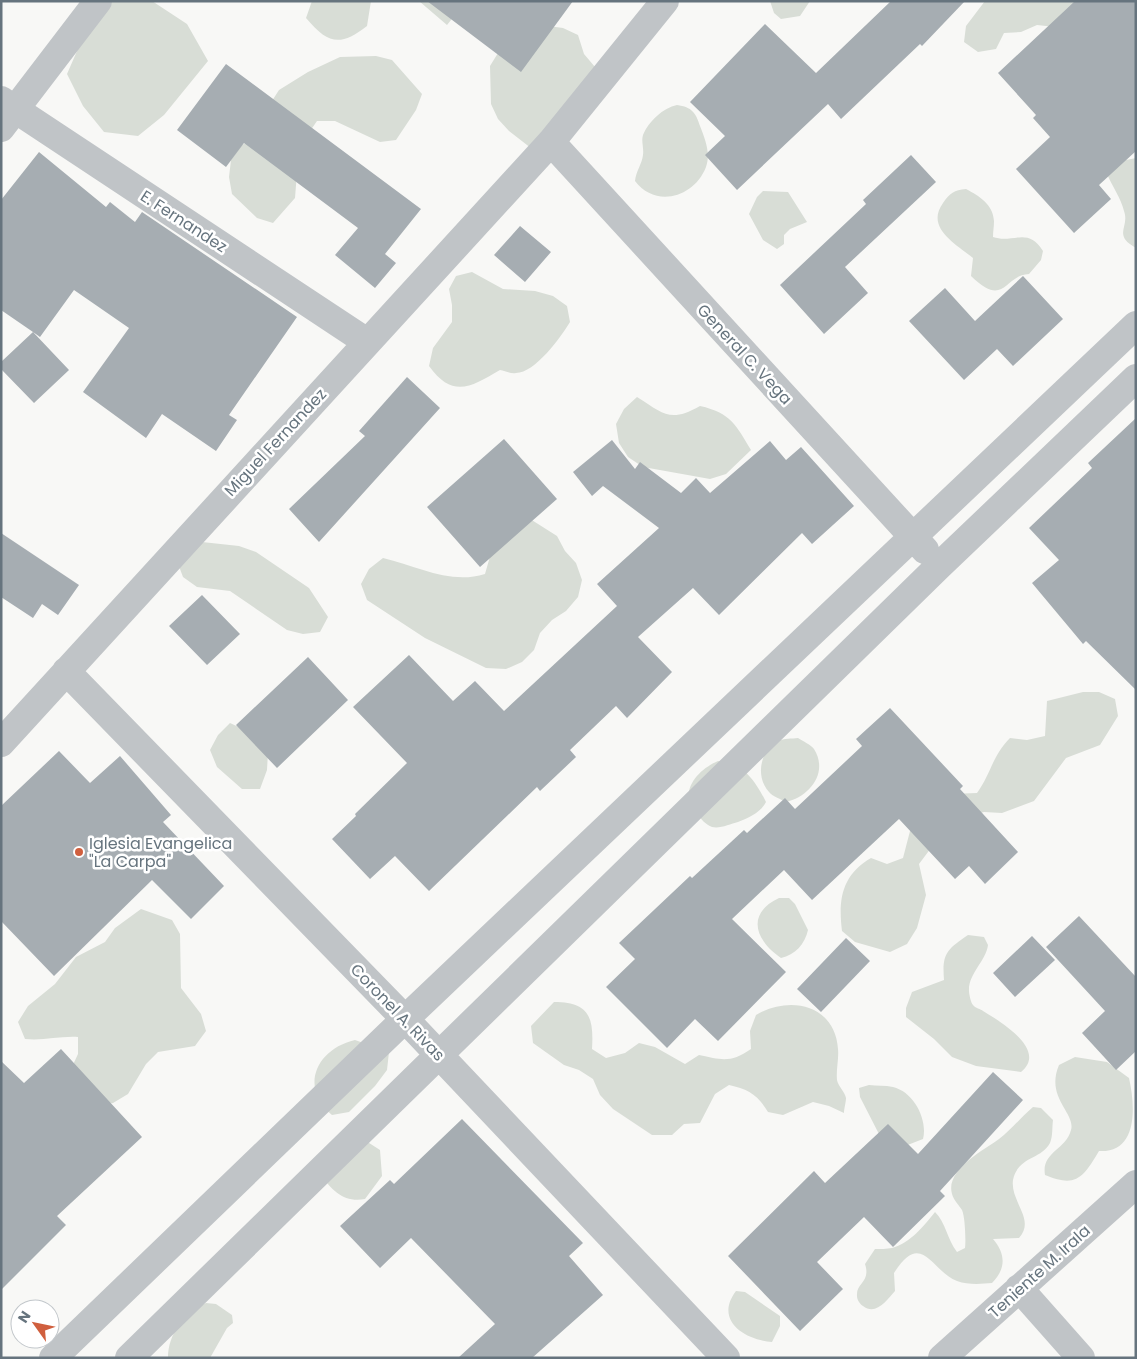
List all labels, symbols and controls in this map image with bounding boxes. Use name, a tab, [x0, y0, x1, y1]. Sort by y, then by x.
street label: E. Fernandez	[136, 185, 232, 258]
street label: General C. Vega	[692, 299, 797, 410]
street label: Miguel Fernandez	[219, 383, 332, 501]
place label: Iglesia Evangelica "La Carpa"	[89, 832, 232, 873]
marker: Iglesia Evangelica "La Carpa"	[73, 846, 85, 858]
street label: Coronel A. Rivas	[345, 959, 450, 1066]
street label: Teniente M. Irala	[983, 1219, 1095, 1323]
north arrow	[10, 1299, 60, 1349]
text: N	[13, 1307, 35, 1327]

